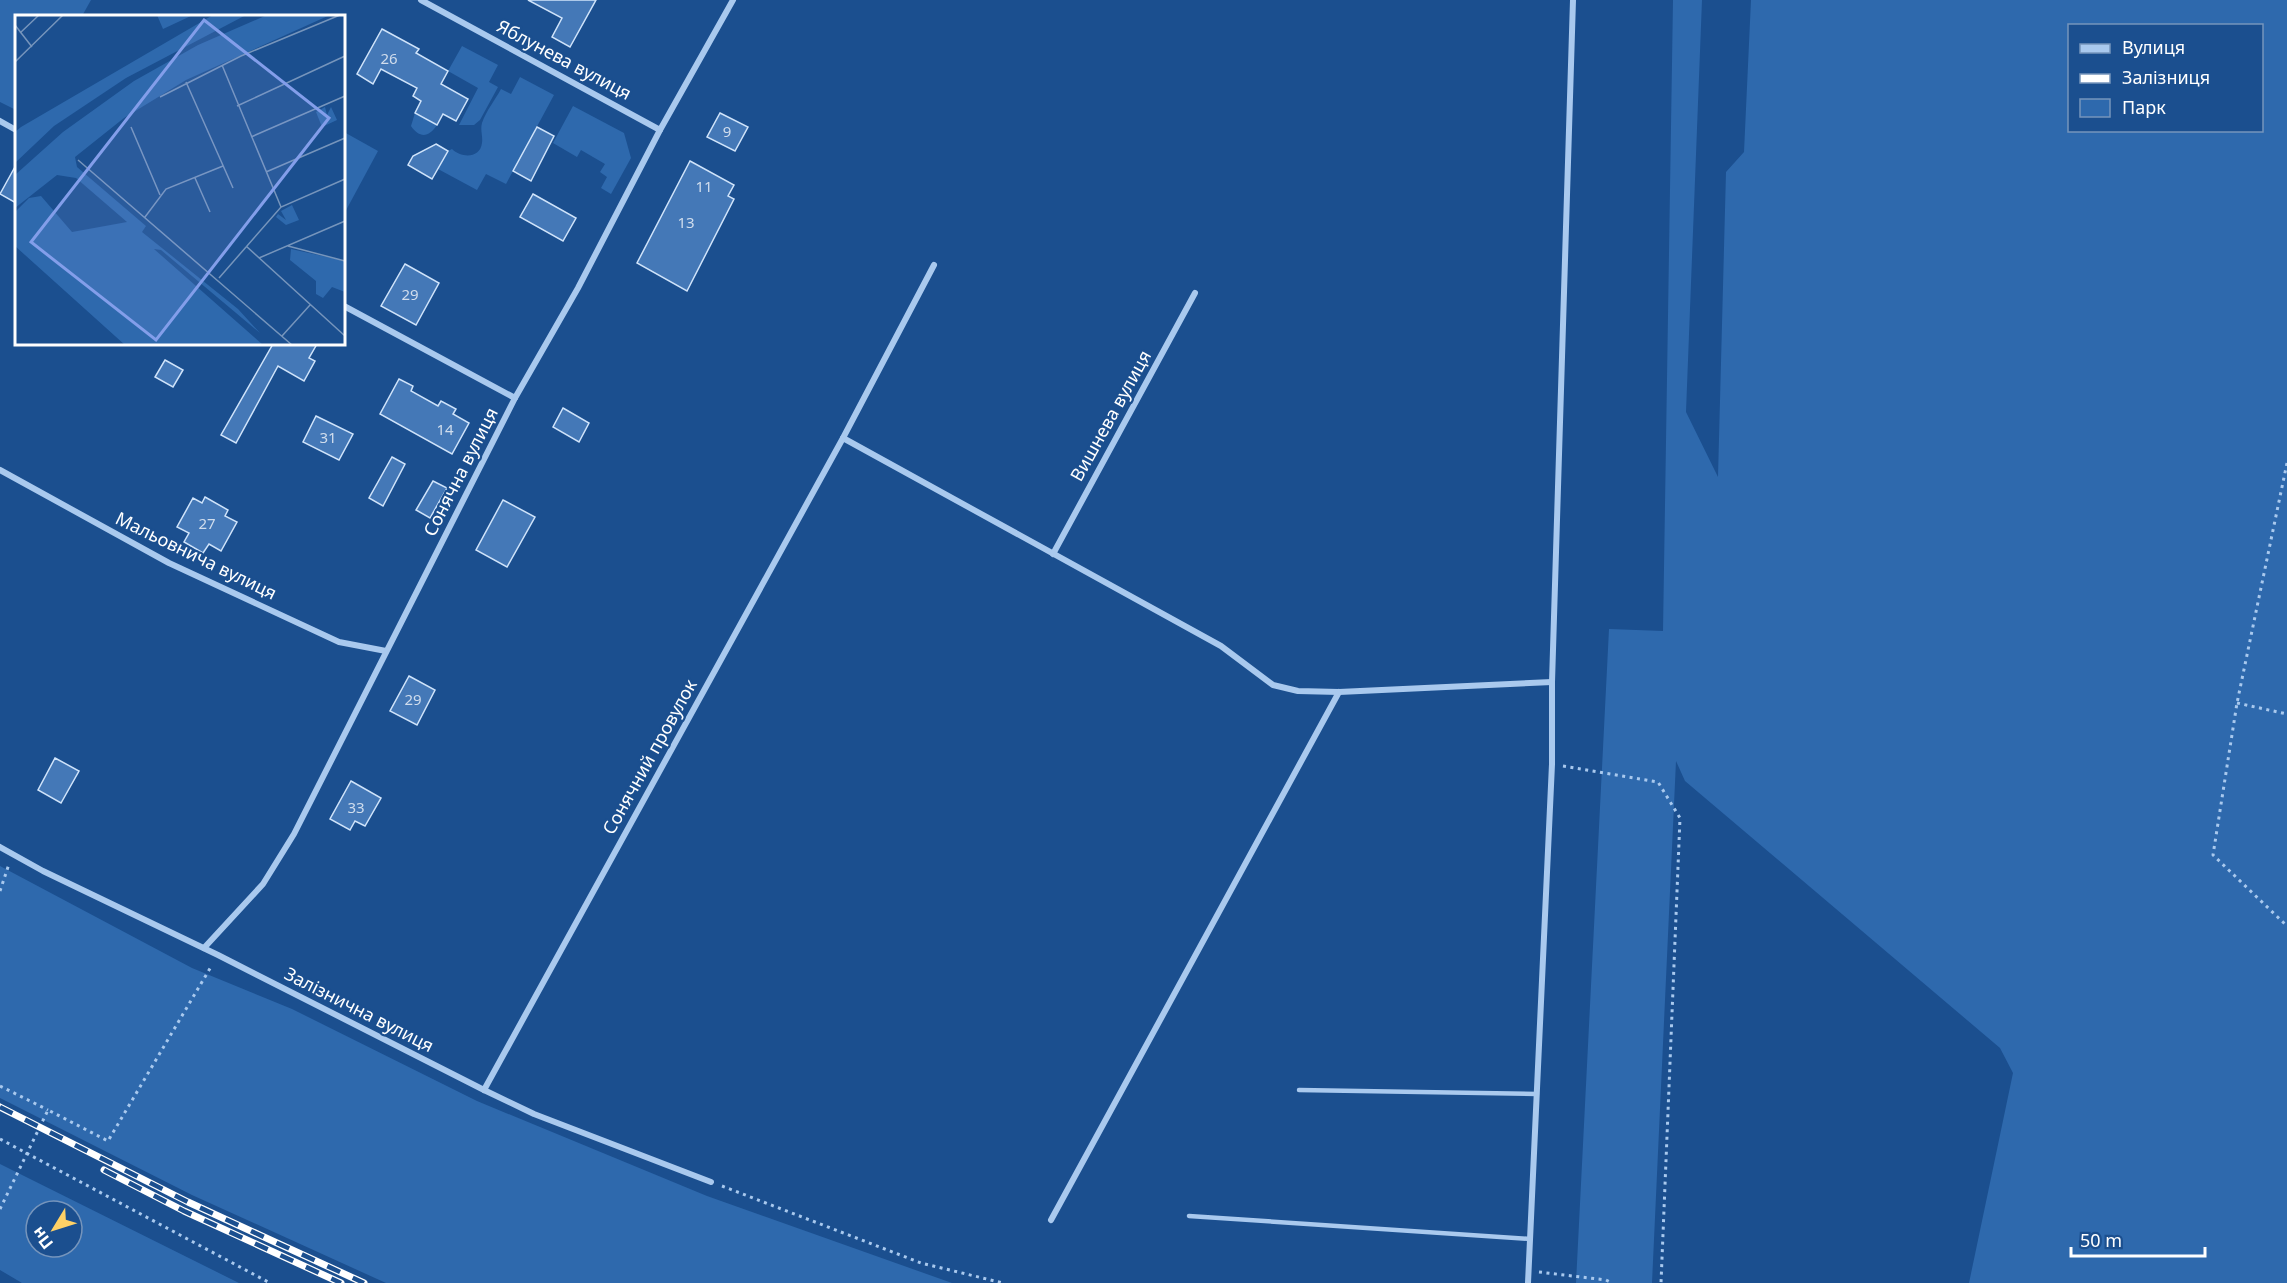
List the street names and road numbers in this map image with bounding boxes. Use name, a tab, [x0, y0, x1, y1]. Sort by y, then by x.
street label: Яблунева вулиця	[493, 14, 636, 105]
street label: Вишнева вулиця	[1064, 346, 1156, 485]
street label: Сонячна вулиця	[417, 403, 503, 540]
street label: Мальовнича вулиця	[112, 506, 281, 605]
street label: Сонячний провулок	[596, 674, 702, 838]
street label: Залізнична вулиця	[281, 961, 438, 1057]

